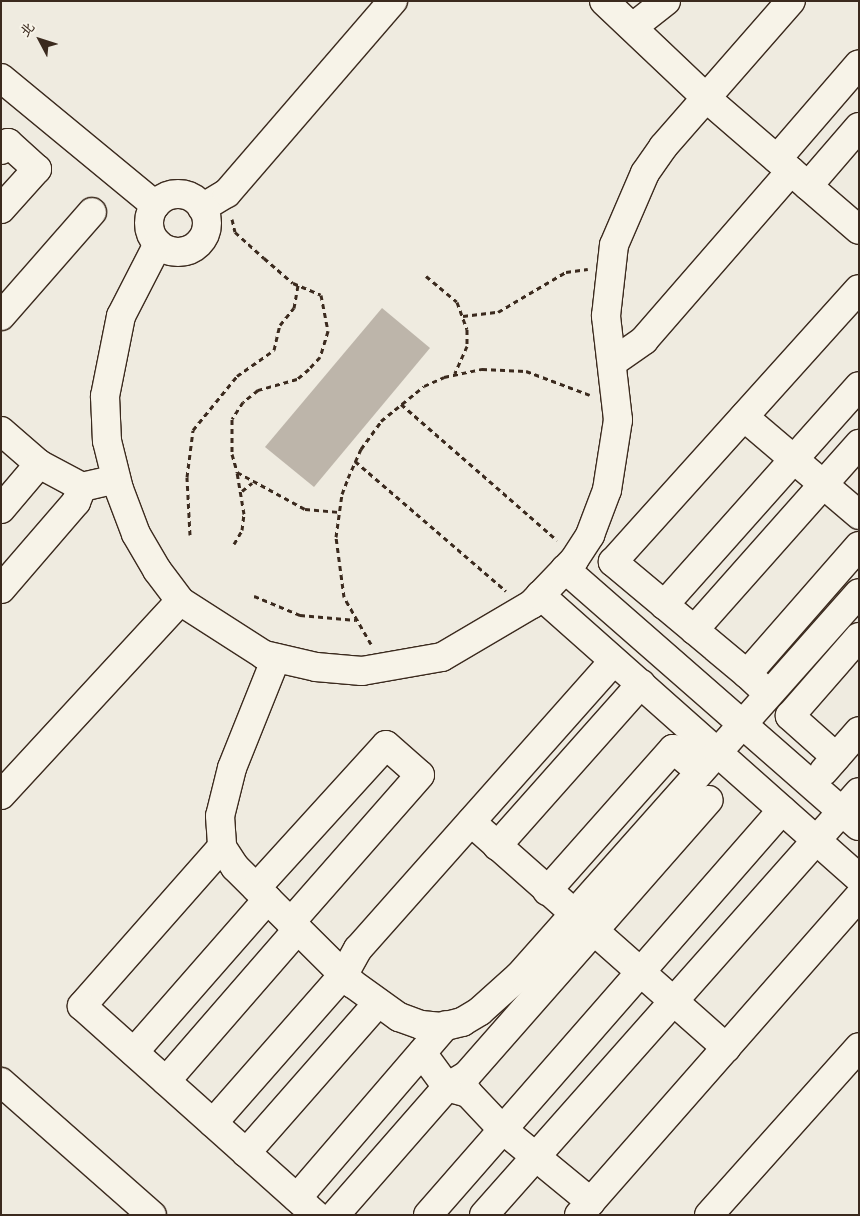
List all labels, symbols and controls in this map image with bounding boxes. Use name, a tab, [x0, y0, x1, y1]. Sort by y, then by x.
north arrow	[15, 15, 65, 65]
text: 北	[16, 19, 41, 42]

